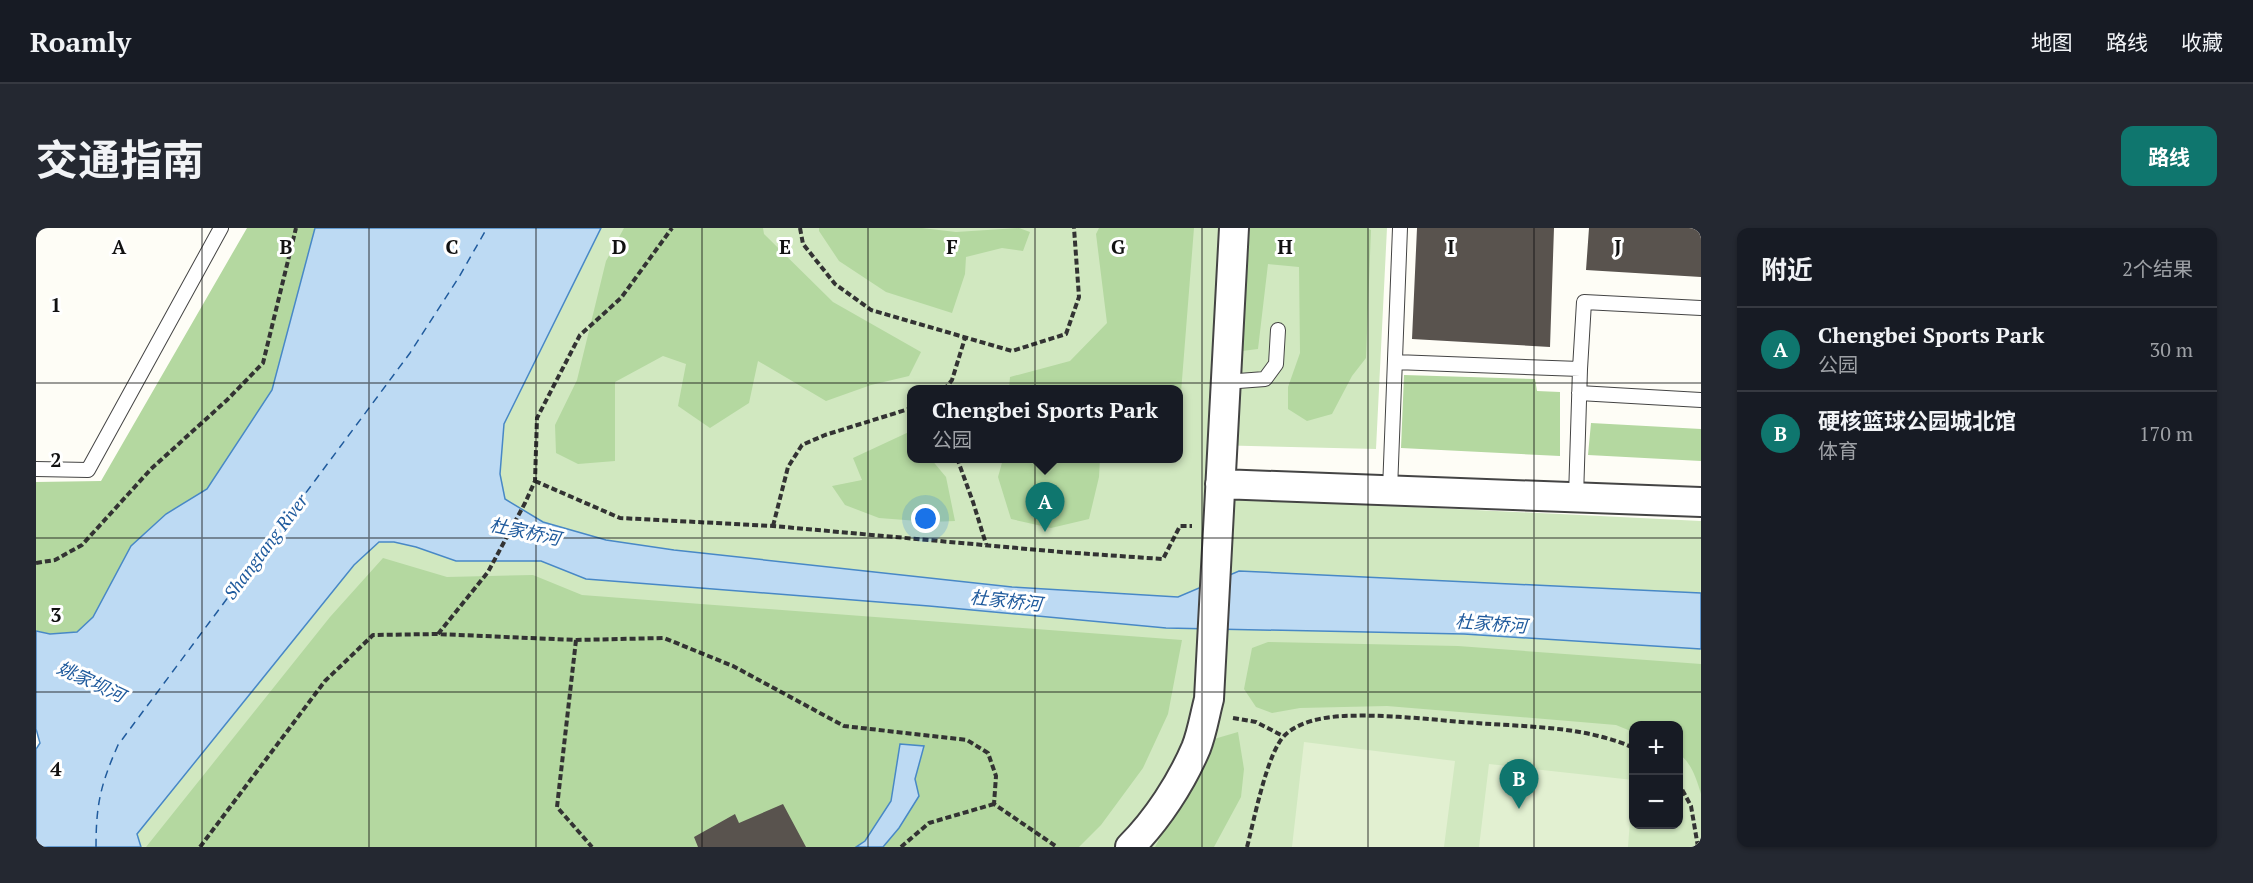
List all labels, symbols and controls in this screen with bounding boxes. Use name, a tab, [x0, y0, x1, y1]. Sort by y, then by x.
text: Roamly	[30, 23, 131, 60]
text: 地图	[2031, 28, 2073, 56]
text: 路线	[2106, 28, 2148, 56]
text: 收藏	[2181, 28, 2223, 56]
button: 路线	[2121, 126, 2217, 186]
text: 交通指南	[36, 131, 204, 187]
text: A	[112, 233, 127, 260]
text: B	[280, 233, 293, 260]
text: C	[445, 233, 459, 260]
text: D	[612, 233, 626, 260]
text: E	[779, 233, 791, 260]
text: F	[946, 233, 958, 260]
text: G	[1111, 233, 1125, 260]
text: H	[1277, 233, 1293, 260]
text: I	[1447, 233, 1455, 260]
text: J	[1614, 233, 1622, 260]
text: 附近	[1761, 252, 1813, 286]
text: 2个结果	[2122, 255, 2193, 282]
text: 1	[50, 291, 62, 318]
text: Chengbei Sports Park	[1818, 320, 2044, 349]
text: A	[1773, 336, 1788, 363]
text: 30 m	[2150, 336, 2193, 363]
text: 公园	[1818, 351, 1858, 378]
popup	[907, 385, 1183, 463]
text: Chengbei Sports Park	[932, 395, 1158, 424]
text: 硬核篮球公园城北馆	[1818, 406, 2016, 435]
text: B	[1774, 420, 1787, 447]
text: 170 m	[2139, 420, 2193, 447]
text: 公园	[932, 426, 972, 453]
text: 体育	[1818, 437, 1858, 464]
text: 2	[50, 446, 62, 473]
pin: A	[1026, 482, 1064, 532]
water label: Shangtang River	[218, 488, 313, 604]
your location	[911, 504, 940, 533]
water label: 杜家桥河	[487, 512, 566, 551]
water label: 杜家桥河	[969, 584, 1046, 616]
text: 3	[50, 601, 62, 628]
water label: 杜家桥河	[1454, 609, 1531, 638]
water label: 姚家坝河	[54, 655, 132, 708]
map controls	[1629, 721, 1683, 829]
button: +	[1629, 721, 1683, 775]
text: 4	[50, 755, 62, 782]
pin: B	[1500, 760, 1538, 809]
button: −	[1629, 775, 1683, 829]

